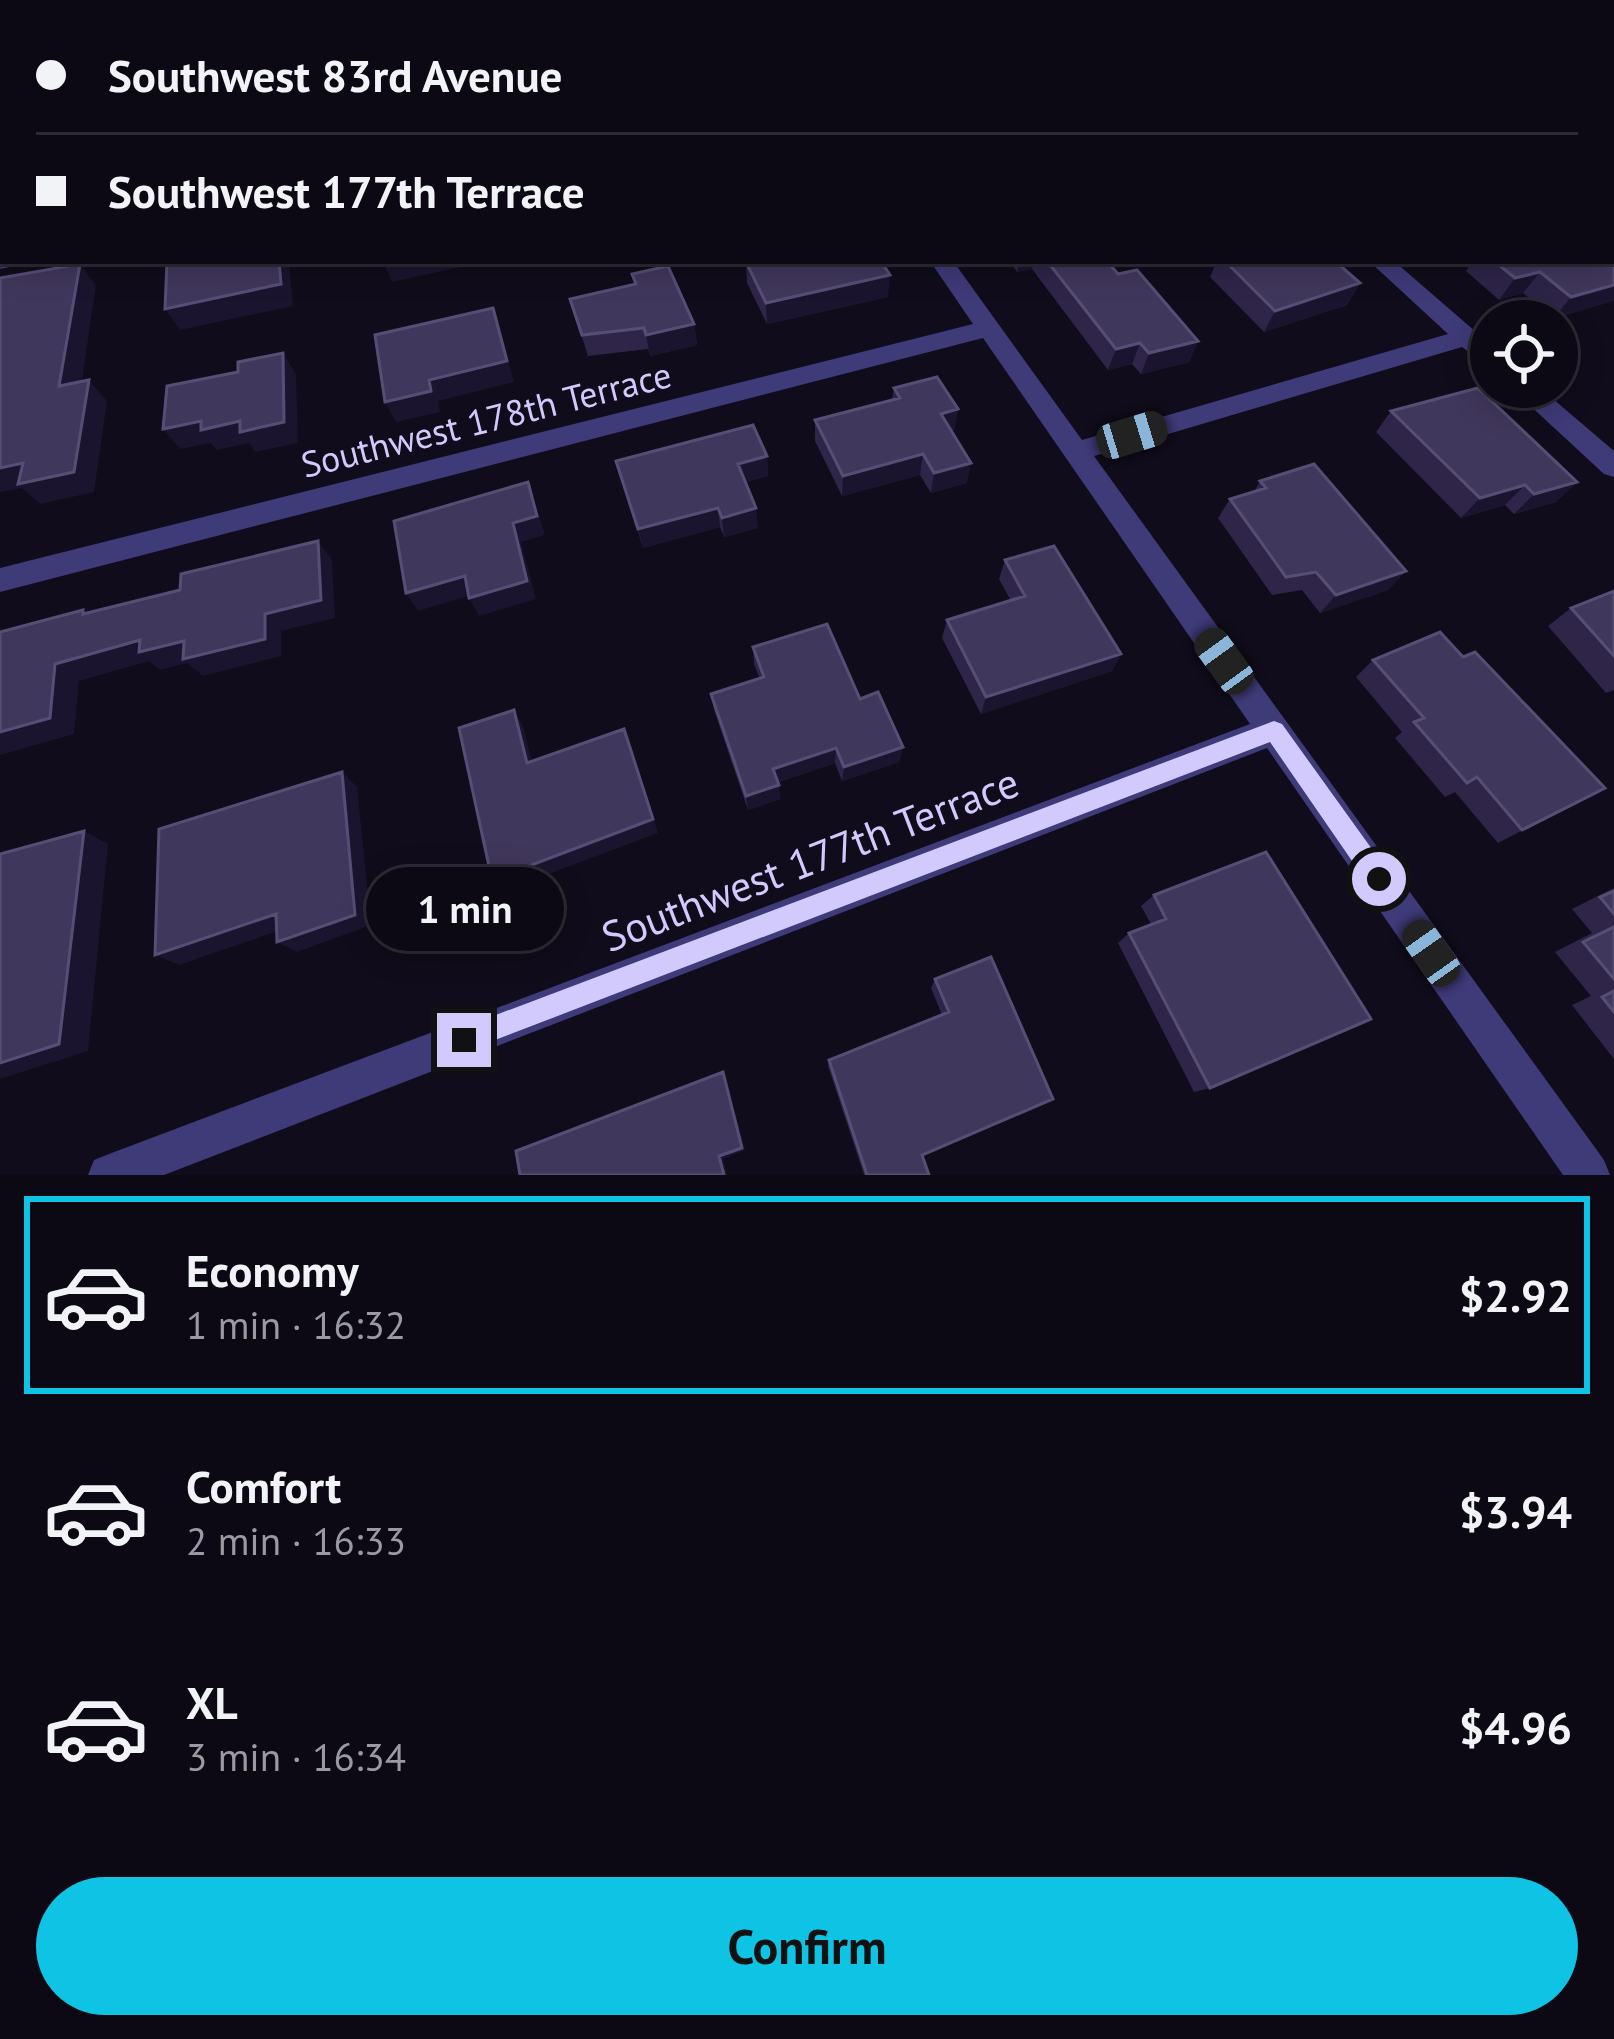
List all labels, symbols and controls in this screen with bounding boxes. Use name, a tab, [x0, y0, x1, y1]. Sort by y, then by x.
text: Southwest 83rd Avenue	[108, 46, 562, 104]
text: Southwest 177th Terrace	[108, 162, 585, 220]
map controls	[1470, 300, 1578, 408]
button: locate	[1470, 300, 1578, 408]
street label: Southwest 178th Terrace	[296, 350, 676, 488]
car	[1092, 407, 1172, 463]
car	[1188, 621, 1260, 701]
street label: Southwest 177th Terrace	[594, 754, 1026, 964]
route start	[1352, 852, 1406, 906]
callout: 1 min	[365, 866, 563, 950]
text: 1 min	[417, 883, 513, 934]
car	[1396, 913, 1466, 993]
route end	[437, 1013, 491, 1067]
icon: car	[42, 1241, 150, 1349]
text: Economy	[186, 1241, 359, 1299]
text: $2.92	[1459, 1266, 1572, 1324]
text: 1 min · 16:32	[186, 1299, 406, 1350]
icon: car	[42, 1457, 150, 1565]
text: Comfort	[186, 1457, 341, 1515]
text: $3.94	[1459, 1482, 1572, 1540]
text: 2 min · 16:33	[186, 1515, 406, 1566]
icon: car	[42, 1673, 150, 1781]
text: XL	[186, 1673, 238, 1731]
text: $4.96	[1459, 1698, 1572, 1756]
text: 3 min · 16:34	[186, 1731, 406, 1782]
button: Confirm	[36, 1877, 1578, 2015]

